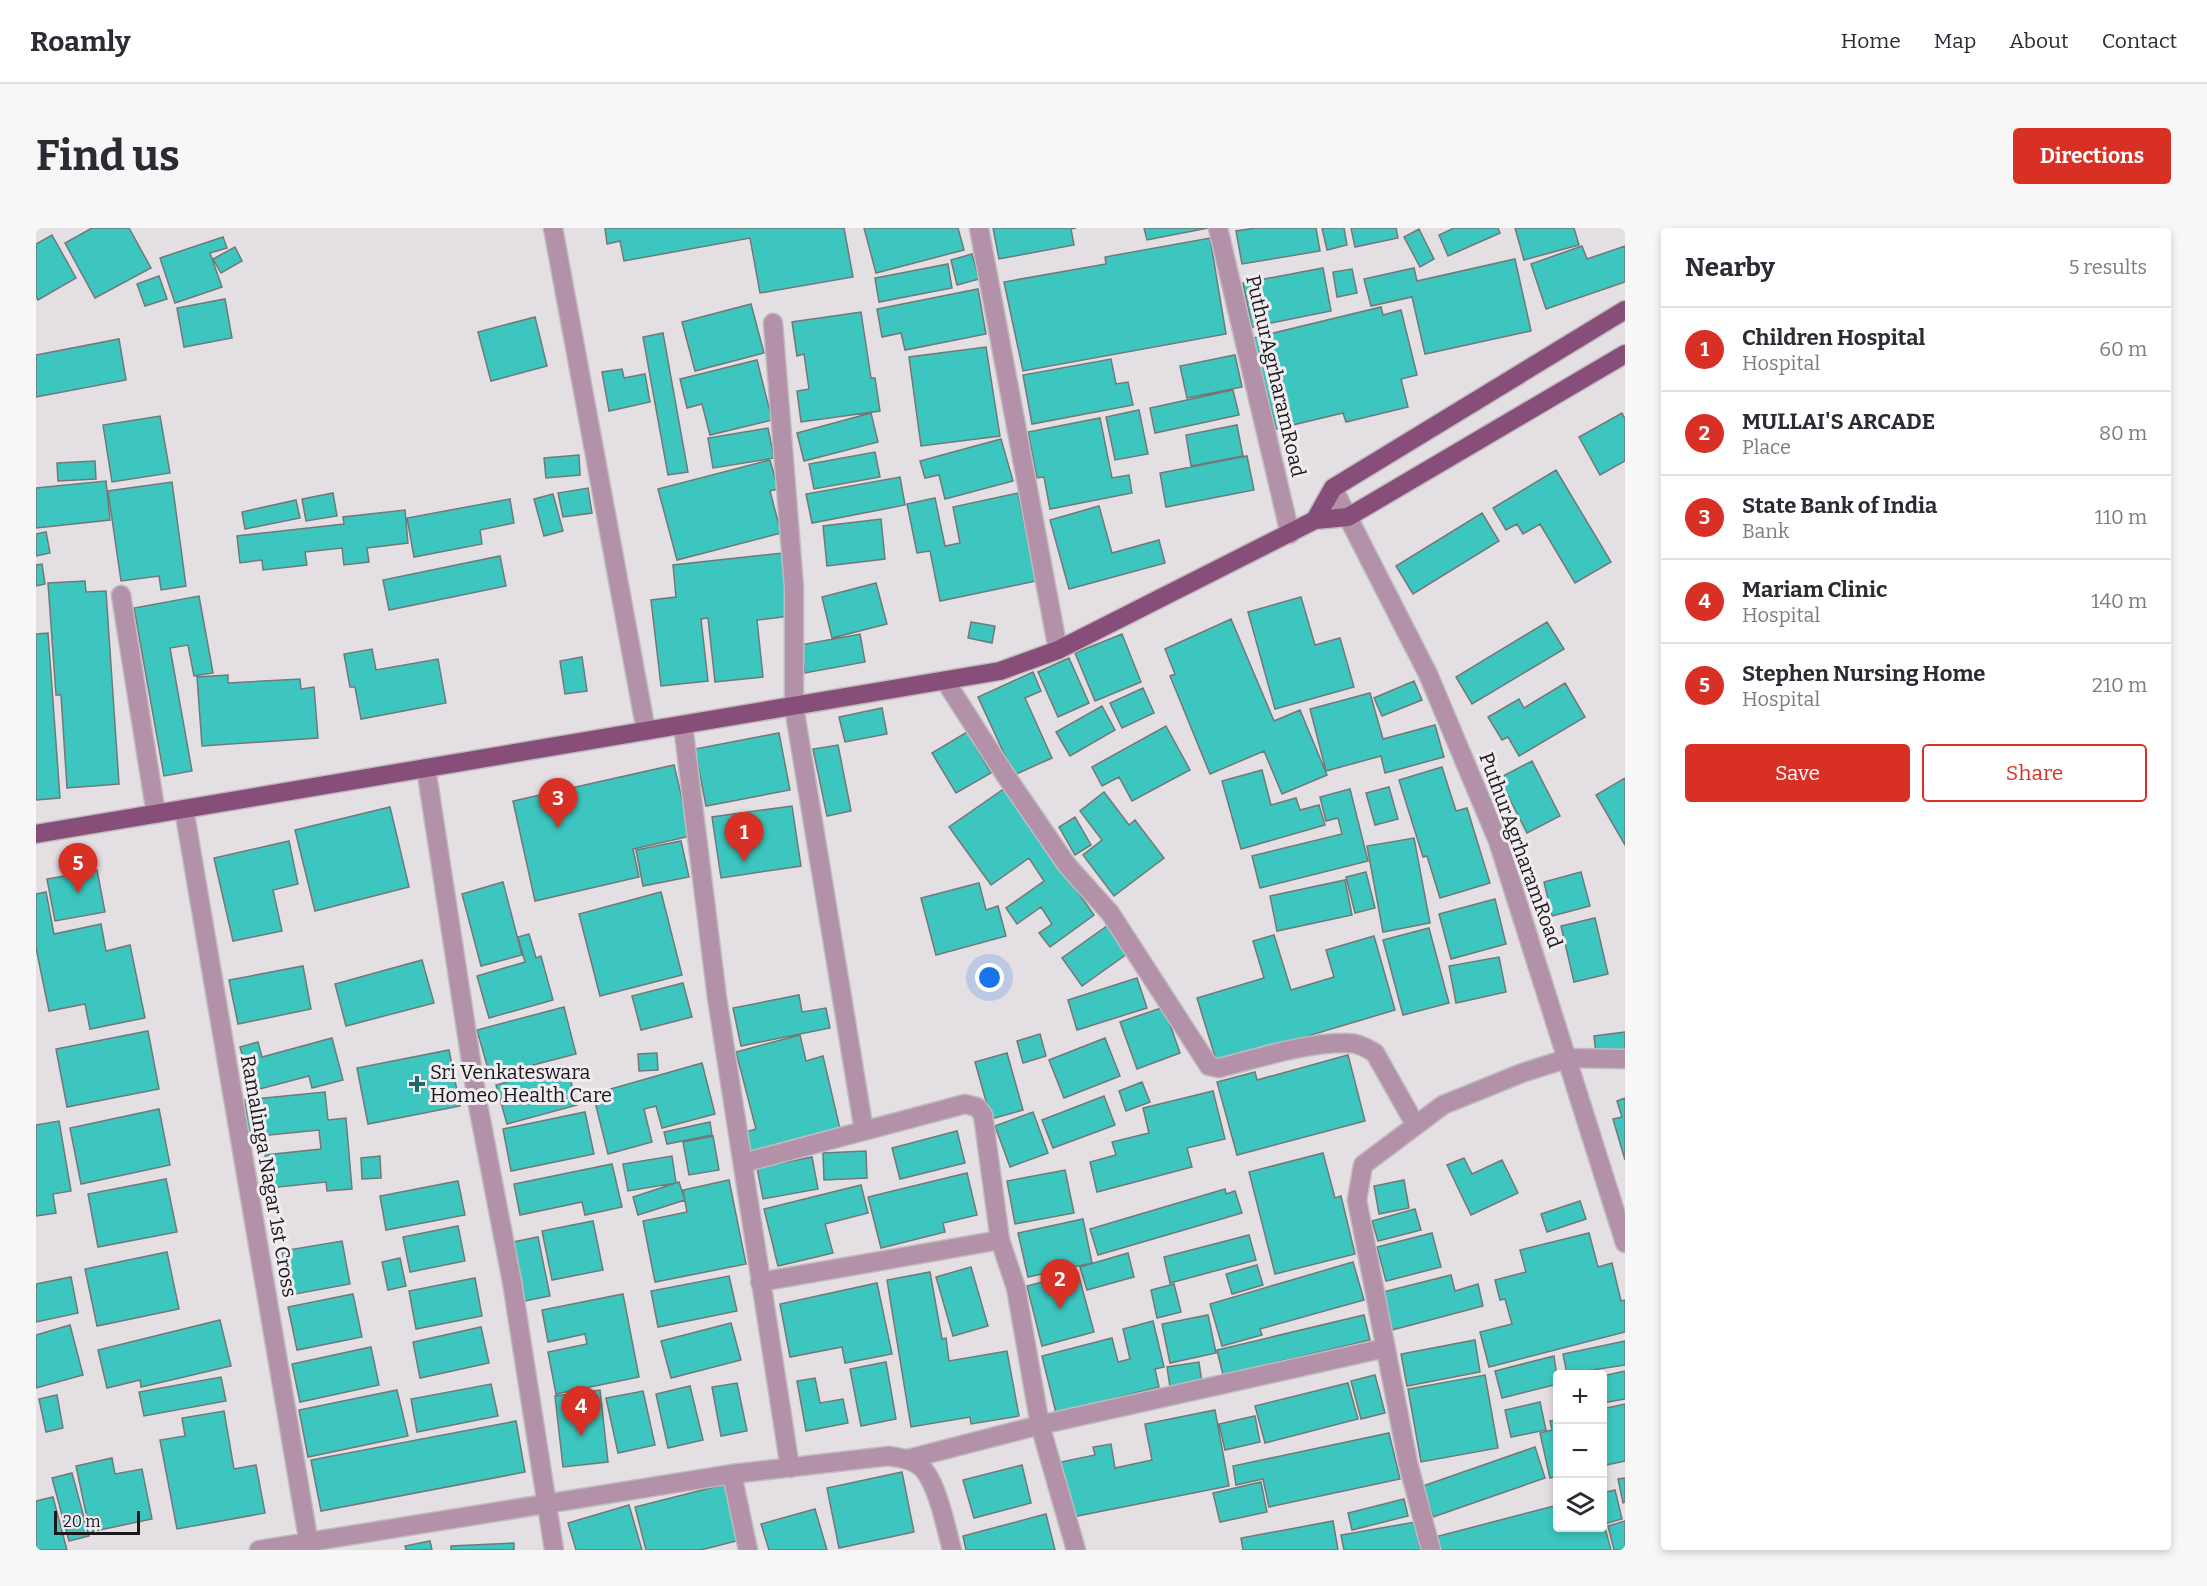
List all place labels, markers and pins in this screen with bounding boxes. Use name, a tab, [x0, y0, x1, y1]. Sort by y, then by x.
pin: 3	[538, 778, 578, 828]
pin: 1	[724, 812, 764, 862]
pin: 5	[58, 844, 98, 893]
place label: Sri Venkateswara Homeo Health Care	[430, 1060, 612, 1107]
marker: Sri Venkateswara Homeo Health Care	[408, 1075, 426, 1093]
pin: 2	[1040, 1260, 1080, 1309]
pin: 4	[562, 1386, 600, 1436]

